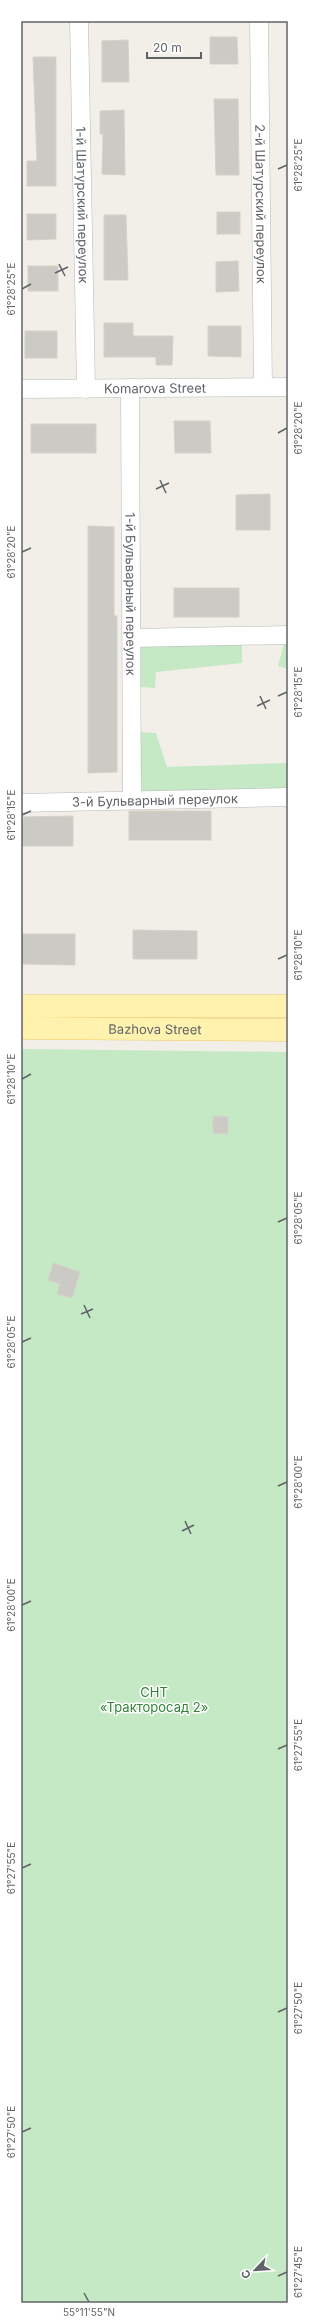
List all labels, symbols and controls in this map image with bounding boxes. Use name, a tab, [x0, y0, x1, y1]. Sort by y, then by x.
scale bar	[147, 34, 201, 60]
text: 20 m	[153, 40, 182, 55]
street label: 2-й Шатурский переулок	[252, 124, 270, 284]
street label: 1-й Шатурский переулок	[73, 126, 92, 284]
text: 61°28'25"E	[292, 139, 304, 191]
text: 61°28'25"E	[5, 263, 17, 315]
street label: Komarova Street	[104, 380, 206, 396]
text: 61°28'20"E	[292, 401, 304, 455]
street label: 1-й Бульварный переулок	[123, 512, 139, 676]
text: 61°28'20"E	[5, 525, 17, 579]
text: 61°28'15"E	[292, 667, 304, 717]
text: 61°28'15"E	[5, 790, 17, 840]
street label: 3-й Бульварный переулок	[72, 790, 238, 810]
text: 61°28'10"E	[292, 929, 304, 981]
street label: Bazhova Street	[108, 1021, 202, 1037]
text: 61°28'10"E	[5, 1053, 17, 1105]
text: 61°28'05"E	[292, 1191, 304, 1245]
text: 61°28'05"E	[5, 1315, 17, 1369]
text: 61°28'00"E	[292, 1455, 304, 1509]
text: 61°28'00"E	[5, 1578, 17, 1632]
park label: СНТ «Тракторосад 2»	[100, 1684, 208, 1715]
text: 61°27'55"E	[292, 1719, 304, 1771]
text: 61°27'55"E	[5, 1842, 17, 1894]
text: 61°27'50"E	[292, 1982, 304, 2034]
text: 61°27'50"E	[5, 2106, 17, 2158]
text: 61°27'45"E	[292, 2246, 304, 2298]
north arrow	[235, 2250, 275, 2290]
text: С	[238, 2268, 254, 2281]
text: 55°11'55"N	[63, 2306, 115, 2318]

